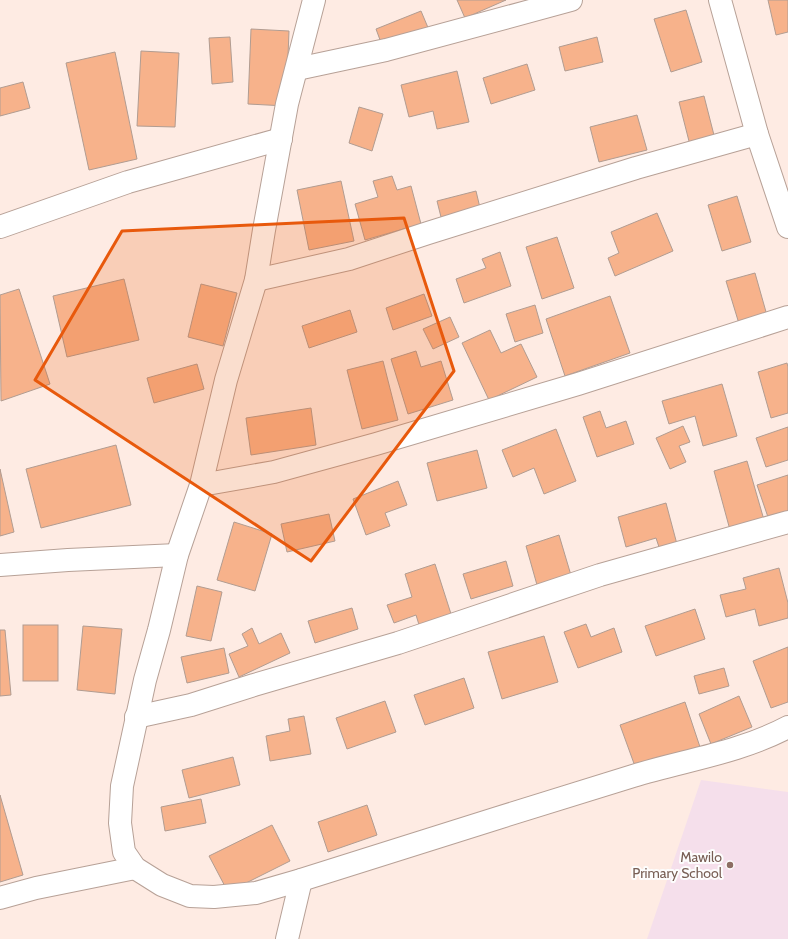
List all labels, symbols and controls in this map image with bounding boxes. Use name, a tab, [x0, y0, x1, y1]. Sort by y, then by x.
place label: Mawilo Primary School	[632, 848, 723, 882]
marker: Mawilo Primary School	[725, 860, 735, 870]

